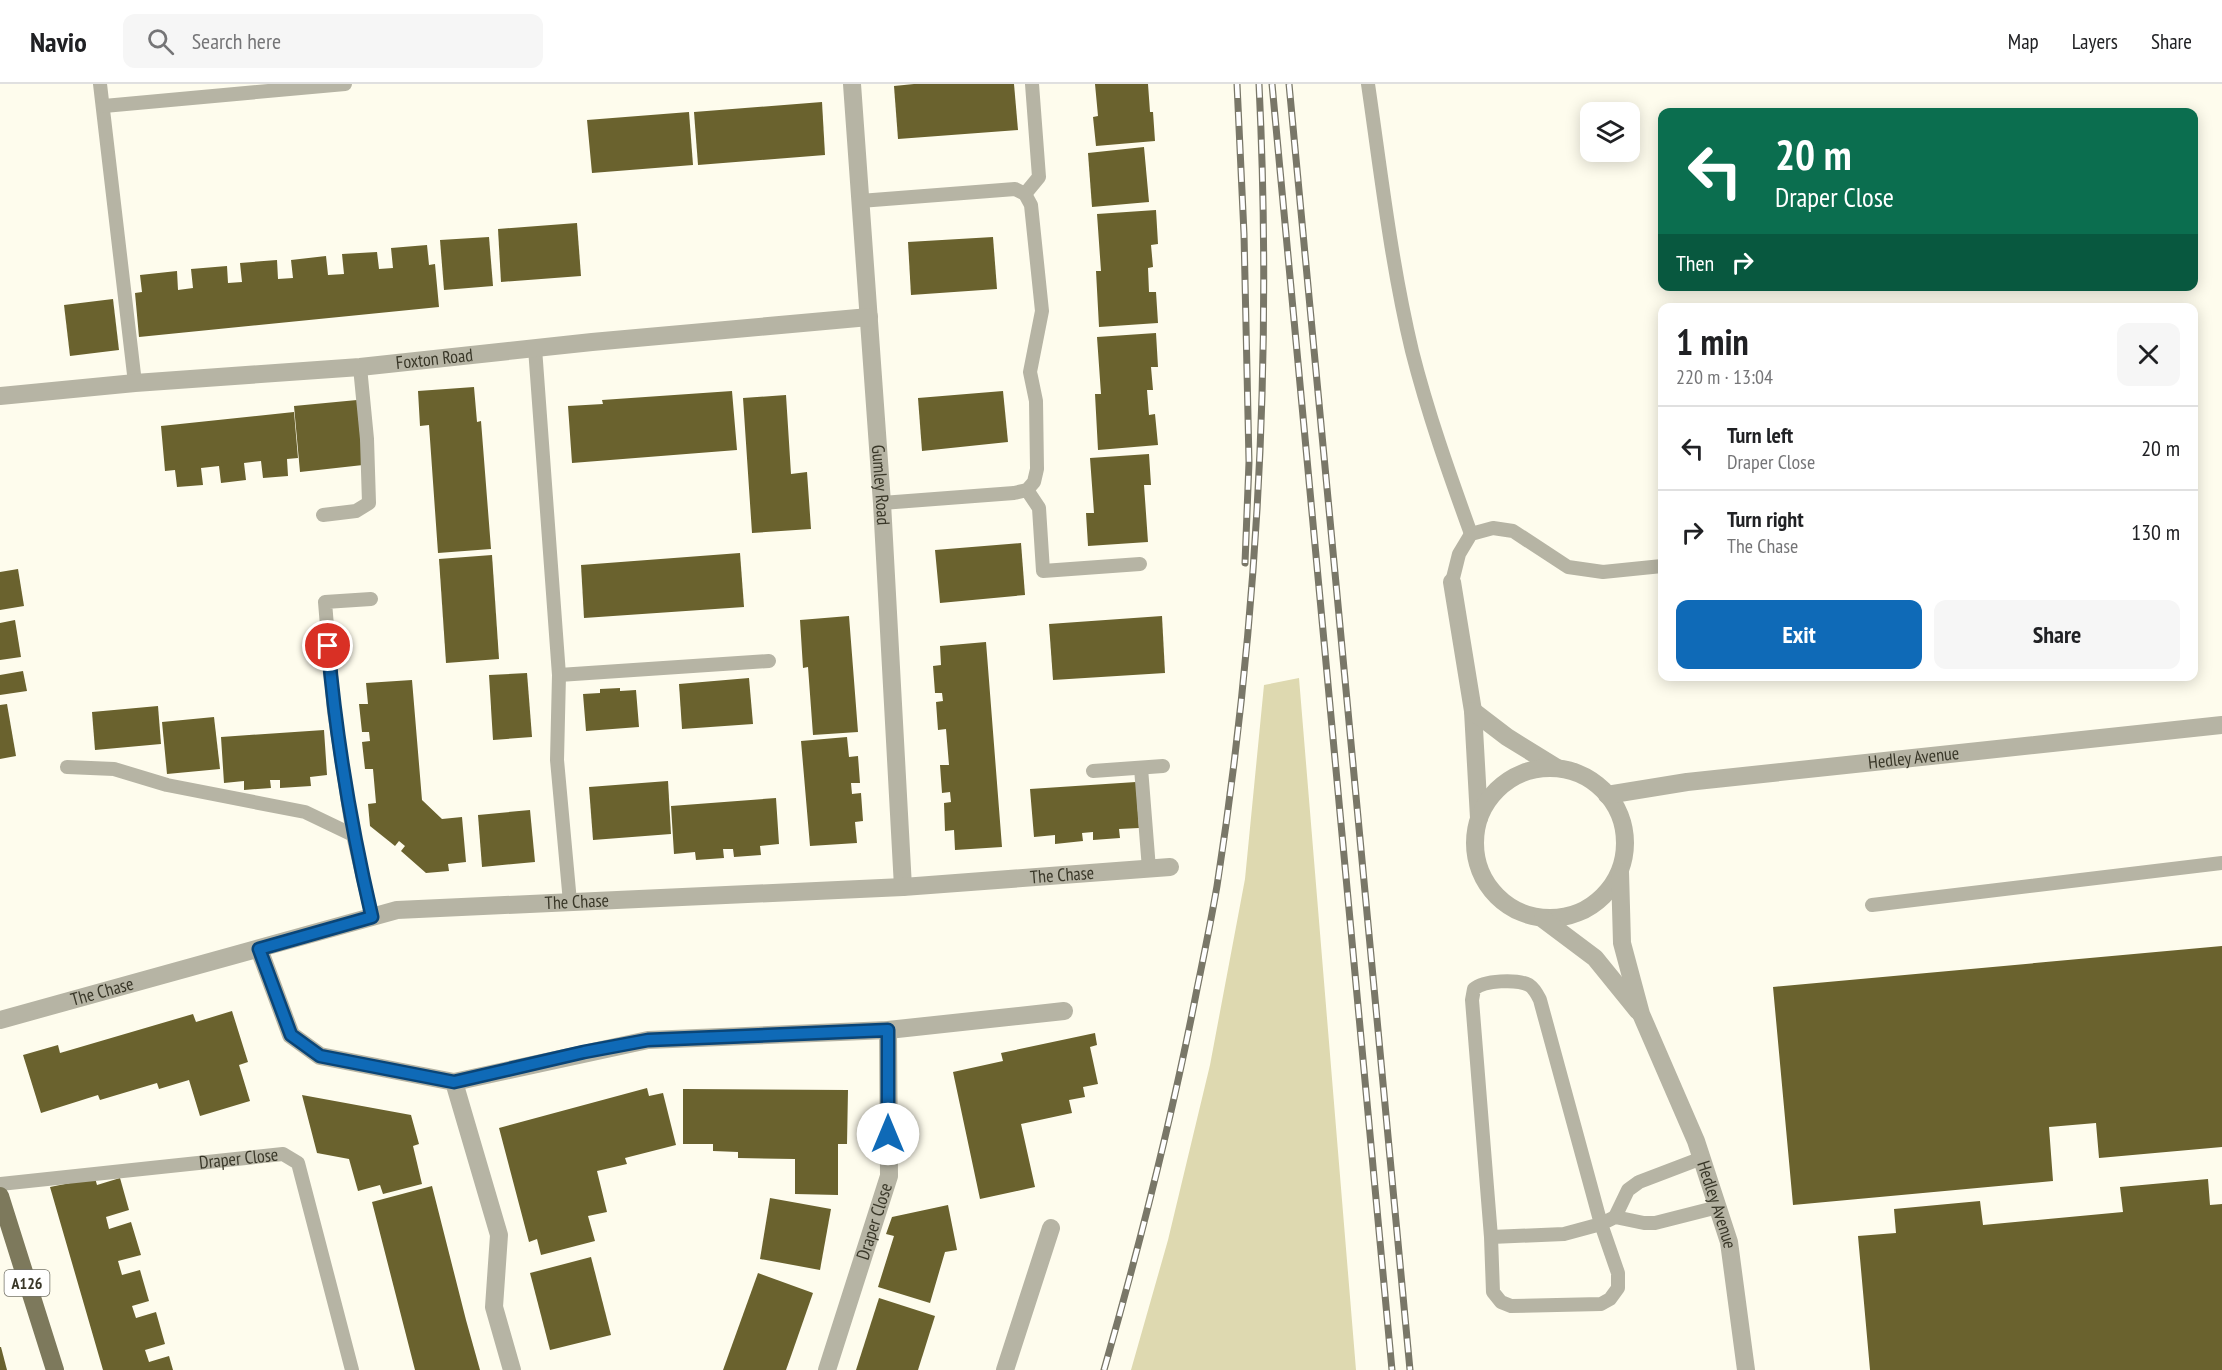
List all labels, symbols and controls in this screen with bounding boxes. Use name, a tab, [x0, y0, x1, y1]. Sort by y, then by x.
search box	[123, 14, 543, 68]
text: Navio	[30, 23, 87, 60]
icon: search	[144, 25, 177, 58]
text: Search here	[192, 27, 281, 55]
text: Map	[2008, 28, 2039, 55]
text: Layers	[2072, 28, 2118, 55]
text: Share	[2151, 28, 2192, 55]
map controls	[1580, 102, 1640, 162]
button: layers	[1580, 102, 1640, 162]
text: 20 m	[1775, 127, 1852, 182]
icon: left	[1676, 132, 1754, 210]
text: Draper Close	[1775, 180, 1894, 214]
icon: right	[1726, 246, 1759, 279]
text: Then	[1676, 249, 1714, 277]
text: 1 min	[1676, 318, 1749, 365]
button: close	[2117, 323, 2180, 386]
street label: Foxton Road	[395, 343, 474, 374]
text: 220 m · 13:04	[1676, 364, 1773, 390]
text: Turn left	[1727, 421, 1793, 449]
icon: left	[1676, 432, 1709, 465]
text: 20 m	[2141, 434, 2180, 462]
street label: Gumley Road	[867, 444, 895, 526]
text: Draper Close	[1727, 449, 1815, 475]
text: Turn right	[1727, 505, 1804, 533]
icon: right	[1676, 516, 1709, 549]
text: 130 m	[2131, 518, 2180, 546]
text: The Chase	[1727, 533, 1798, 559]
button: Exit	[1676, 600, 1922, 669]
button: Share	[1934, 600, 2180, 669]
pin	[302, 620, 353, 671]
icon: arrive	[311, 629, 344, 662]
street label: Hedley Avenue	[1867, 741, 1960, 774]
street label: The Chase	[1029, 861, 1095, 888]
street label: The Chase	[544, 888, 609, 914]
street label: The Chase	[68, 972, 136, 1011]
position arrow	[856, 1102, 920, 1166]
street label: Draper Close	[198, 1143, 279, 1174]
street label: Hedley Avenue	[1692, 1158, 1742, 1250]
street label: Draper Close	[851, 1180, 897, 1263]
road number: A126	[4, 1270, 50, 1296]

